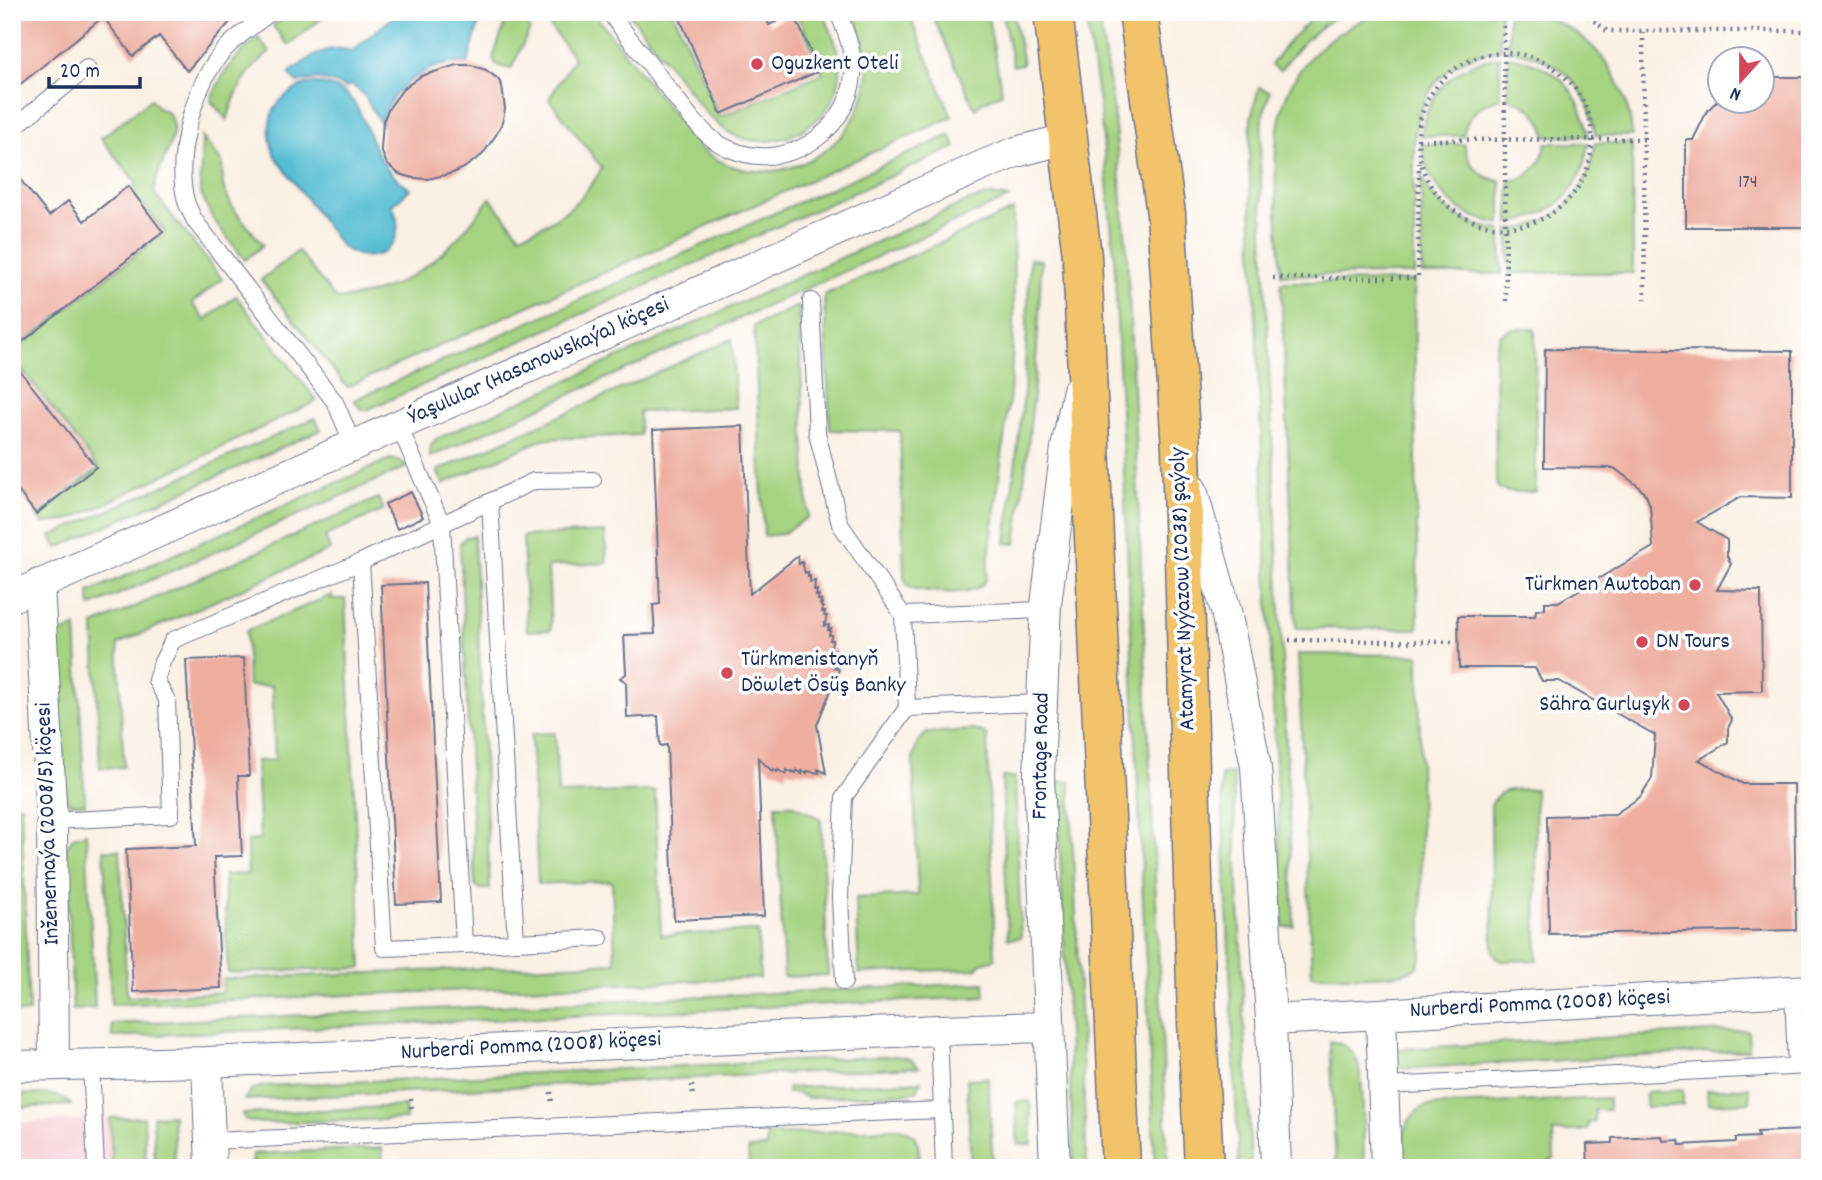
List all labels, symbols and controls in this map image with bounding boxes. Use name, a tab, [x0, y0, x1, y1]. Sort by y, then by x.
scale bar	[49, 46, 140, 90]
north arrow	[1706, 46, 1776, 116]
place label: Oguzkent Oteli	[771, 48, 898, 81]
marker: Oguzkent Oteli	[749, 56, 765, 72]
text: 20 m	[60, 58, 100, 88]
text: N	[1727, 78, 1745, 107]
house number: 174	[1738, 170, 1758, 197]
street label: Ýaşulular (Hasanowskaýa) köçesi	[403, 289, 675, 435]
street label: Atamyrat Nyýazow (2038) şaýoly	[1163, 446, 1205, 731]
place label: Türkmen Awtoban	[1525, 569, 1681, 602]
marker: Türkmen Awtoban	[1687, 577, 1703, 593]
place label: DN Tours	[1656, 626, 1730, 659]
marker: DN Tours	[1634, 634, 1650, 650]
place label: Türkmenistanyň Döwlet Ösüş Banky	[741, 644, 906, 703]
marker: Türkmenistanyň Döwlet Ösüş Banky	[719, 665, 735, 681]
place label: Sähra Gurluşyk	[1539, 689, 1670, 722]
street label: Frontage Road	[1024, 692, 1060, 820]
marker: Sähra Gurluşyk	[1676, 697, 1692, 713]
street label: Inženernaýa (2008/5) köçesi	[28, 702, 70, 946]
street label: Nurberdi Pomma (2008) köçesi	[1409, 982, 1671, 1028]
street label: Nurberdi Pomma (2008) köçesi	[400, 1024, 662, 1070]

